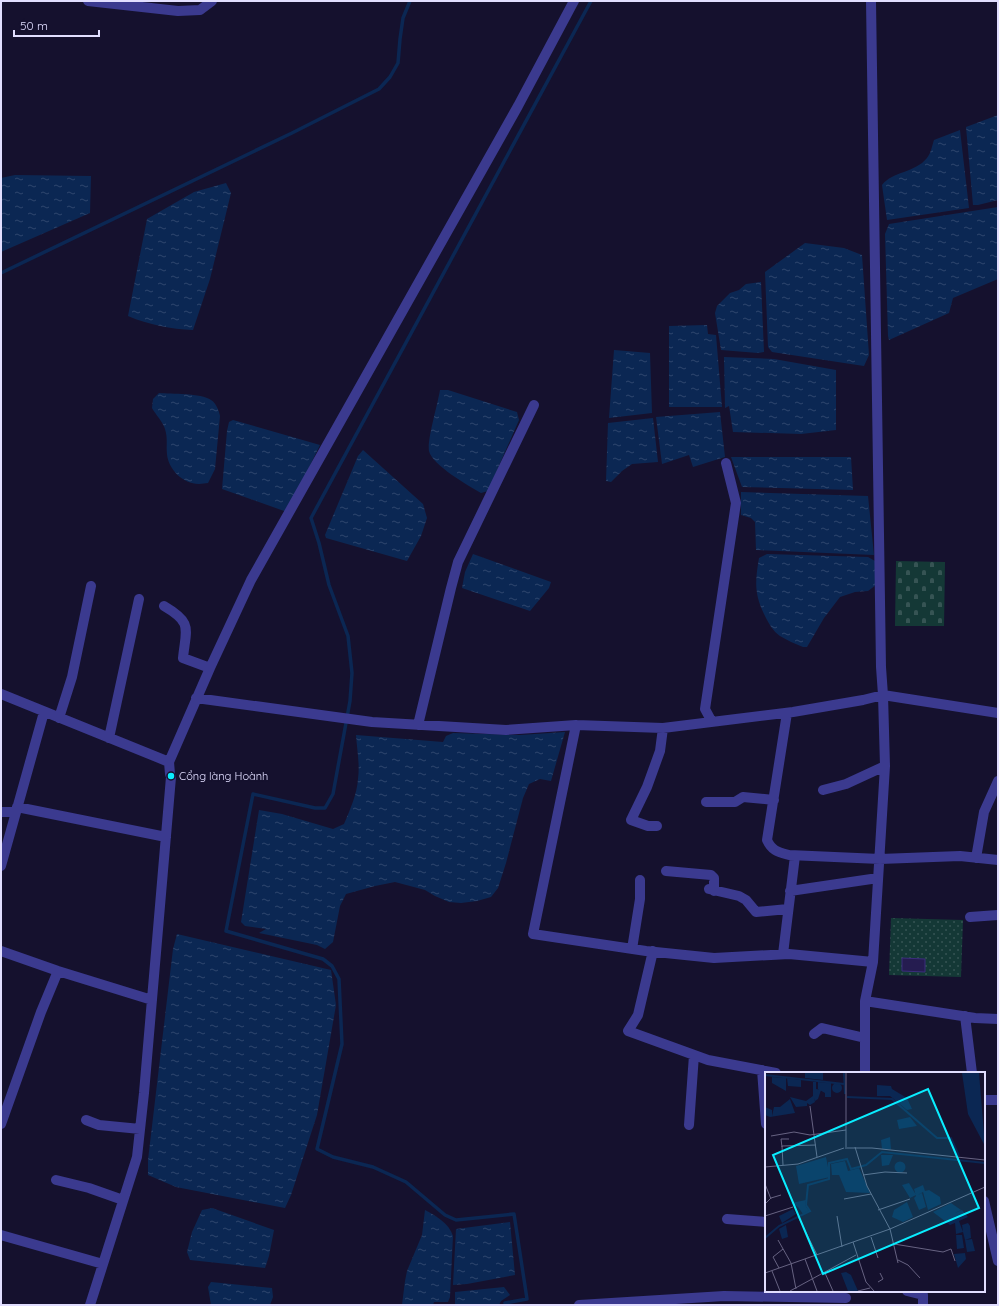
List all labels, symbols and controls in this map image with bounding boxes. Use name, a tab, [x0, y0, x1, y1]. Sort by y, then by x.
scale bar	[14, 12, 99, 38]
text: 50 m	[20, 18, 48, 33]
place label: Cổng làng Hoành	[179, 769, 268, 783]
marker: Cổng làng Hoành	[166, 771, 176, 781]
inset map	[765, 1072, 985, 1292]

